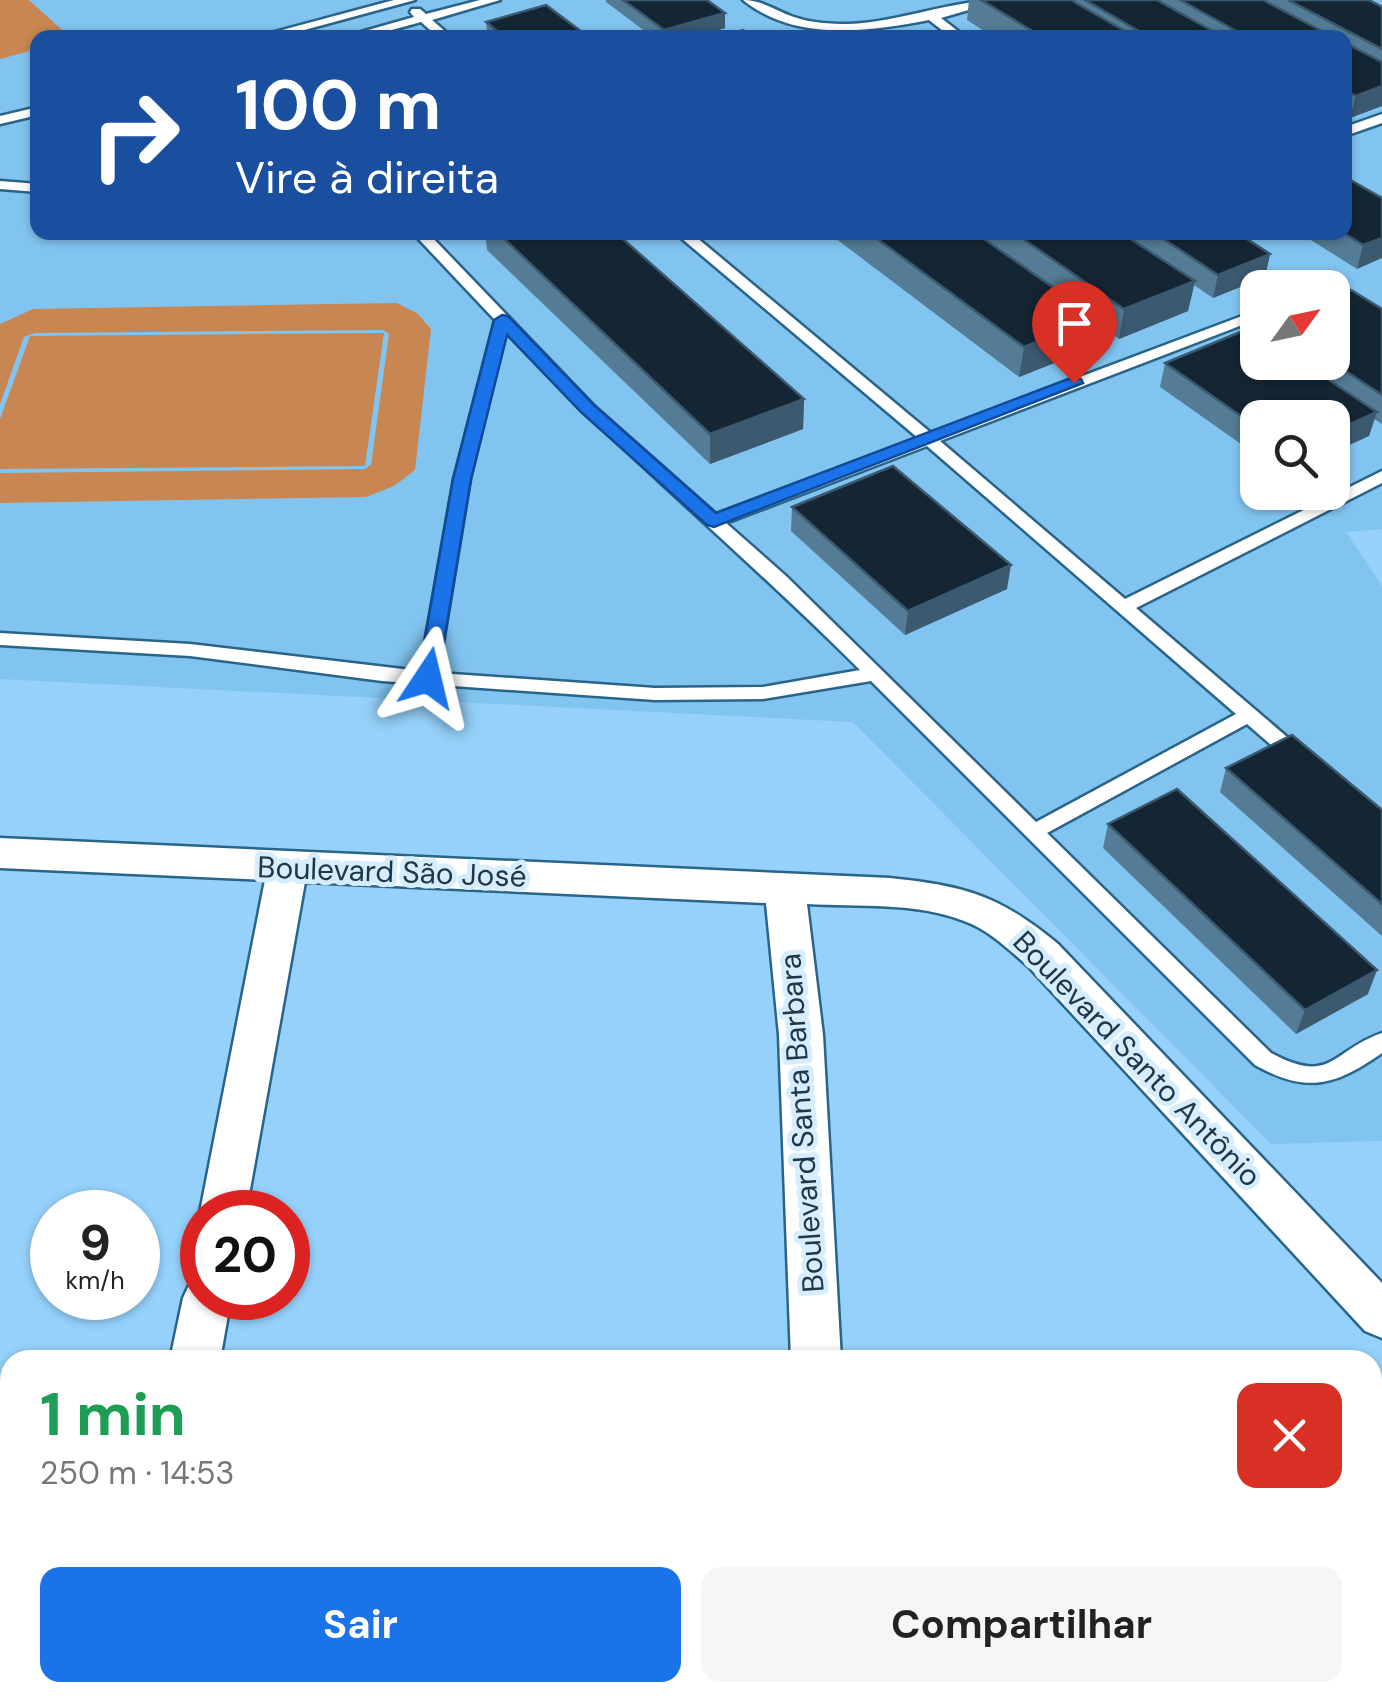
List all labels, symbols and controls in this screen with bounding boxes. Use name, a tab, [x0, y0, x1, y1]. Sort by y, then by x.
text: 100 m	[235, 60, 441, 151]
icon: right	[70, 70, 200, 200]
text: Vire à direita	[235, 148, 499, 207]
north arrow	[1240, 270, 1350, 380]
map controls	[1240, 270, 1350, 510]
pin	[1032, 281, 1117, 384]
icon: arrive	[1047, 296, 1102, 351]
button: search	[1240, 400, 1350, 510]
position arrow	[376, 626, 480, 730]
street label: Boulevard São José	[257, 847, 527, 896]
street label: Boulevard Santo Antônio	[1005, 922, 1270, 1195]
street label: Boulevard Santa Barbara	[770, 952, 833, 1294]
speed limit sign: 20	[180, 1190, 310, 1320]
text: 9	[79, 1210, 111, 1276]
text: km/h	[65, 1264, 125, 1297]
text: 1 min	[40, 1375, 186, 1454]
button: close	[1237, 1383, 1342, 1488]
text: 250 m · 14:53	[40, 1452, 235, 1494]
button: Sair	[40, 1567, 681, 1682]
button: Compartilhar	[701, 1567, 1342, 1682]

